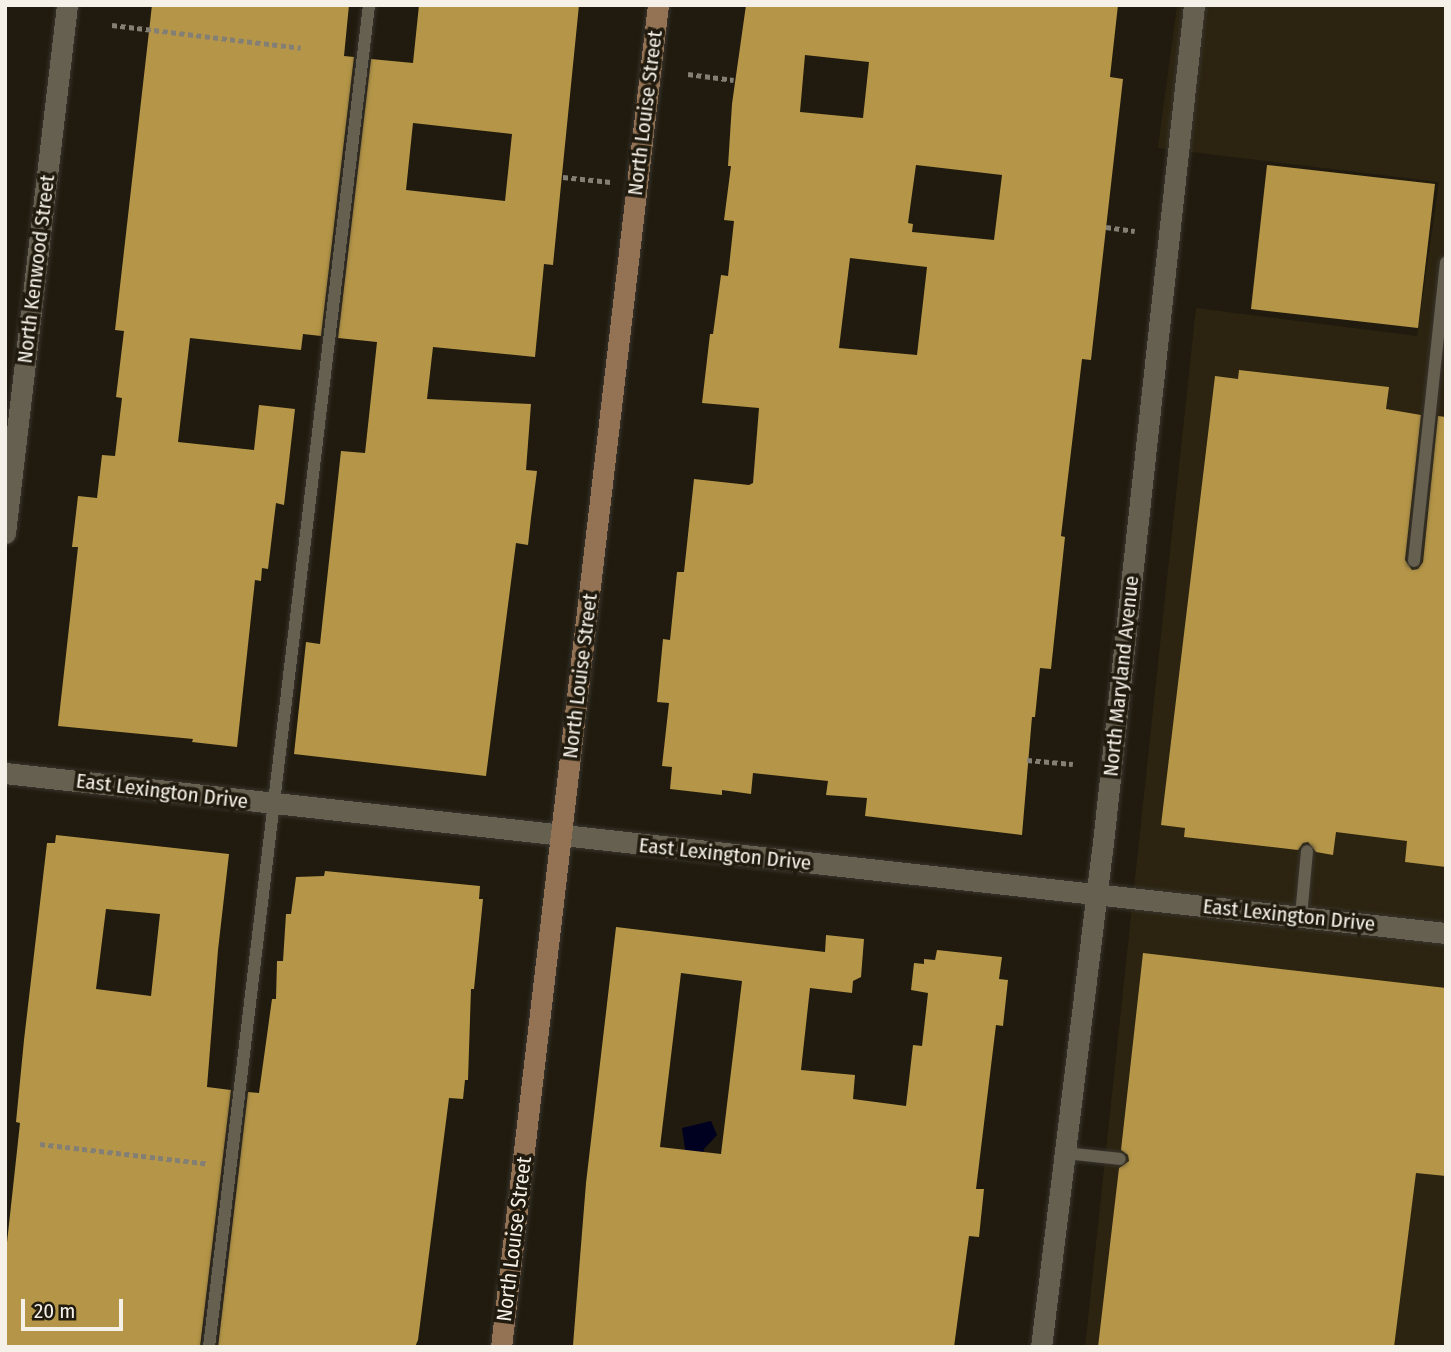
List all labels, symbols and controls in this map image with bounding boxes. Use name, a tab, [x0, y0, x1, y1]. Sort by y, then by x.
street label: North Louise Street	[622, 29, 668, 197]
street label: North Kenwood Street	[12, 173, 60, 365]
street label: North Maryland Avenue	[1098, 574, 1144, 778]
street label: North Louise Street	[557, 592, 603, 760]
street label: East Lexington Drive	[75, 768, 249, 814]
street label: East Lexington Drive	[638, 832, 812, 876]
street label: East Lexington Drive	[1202, 893, 1376, 937]
street label: North Louise Street	[491, 1155, 537, 1323]
scale bar	[24, 1286, 126, 1330]
text: 20 m	[34, 1298, 75, 1324]

